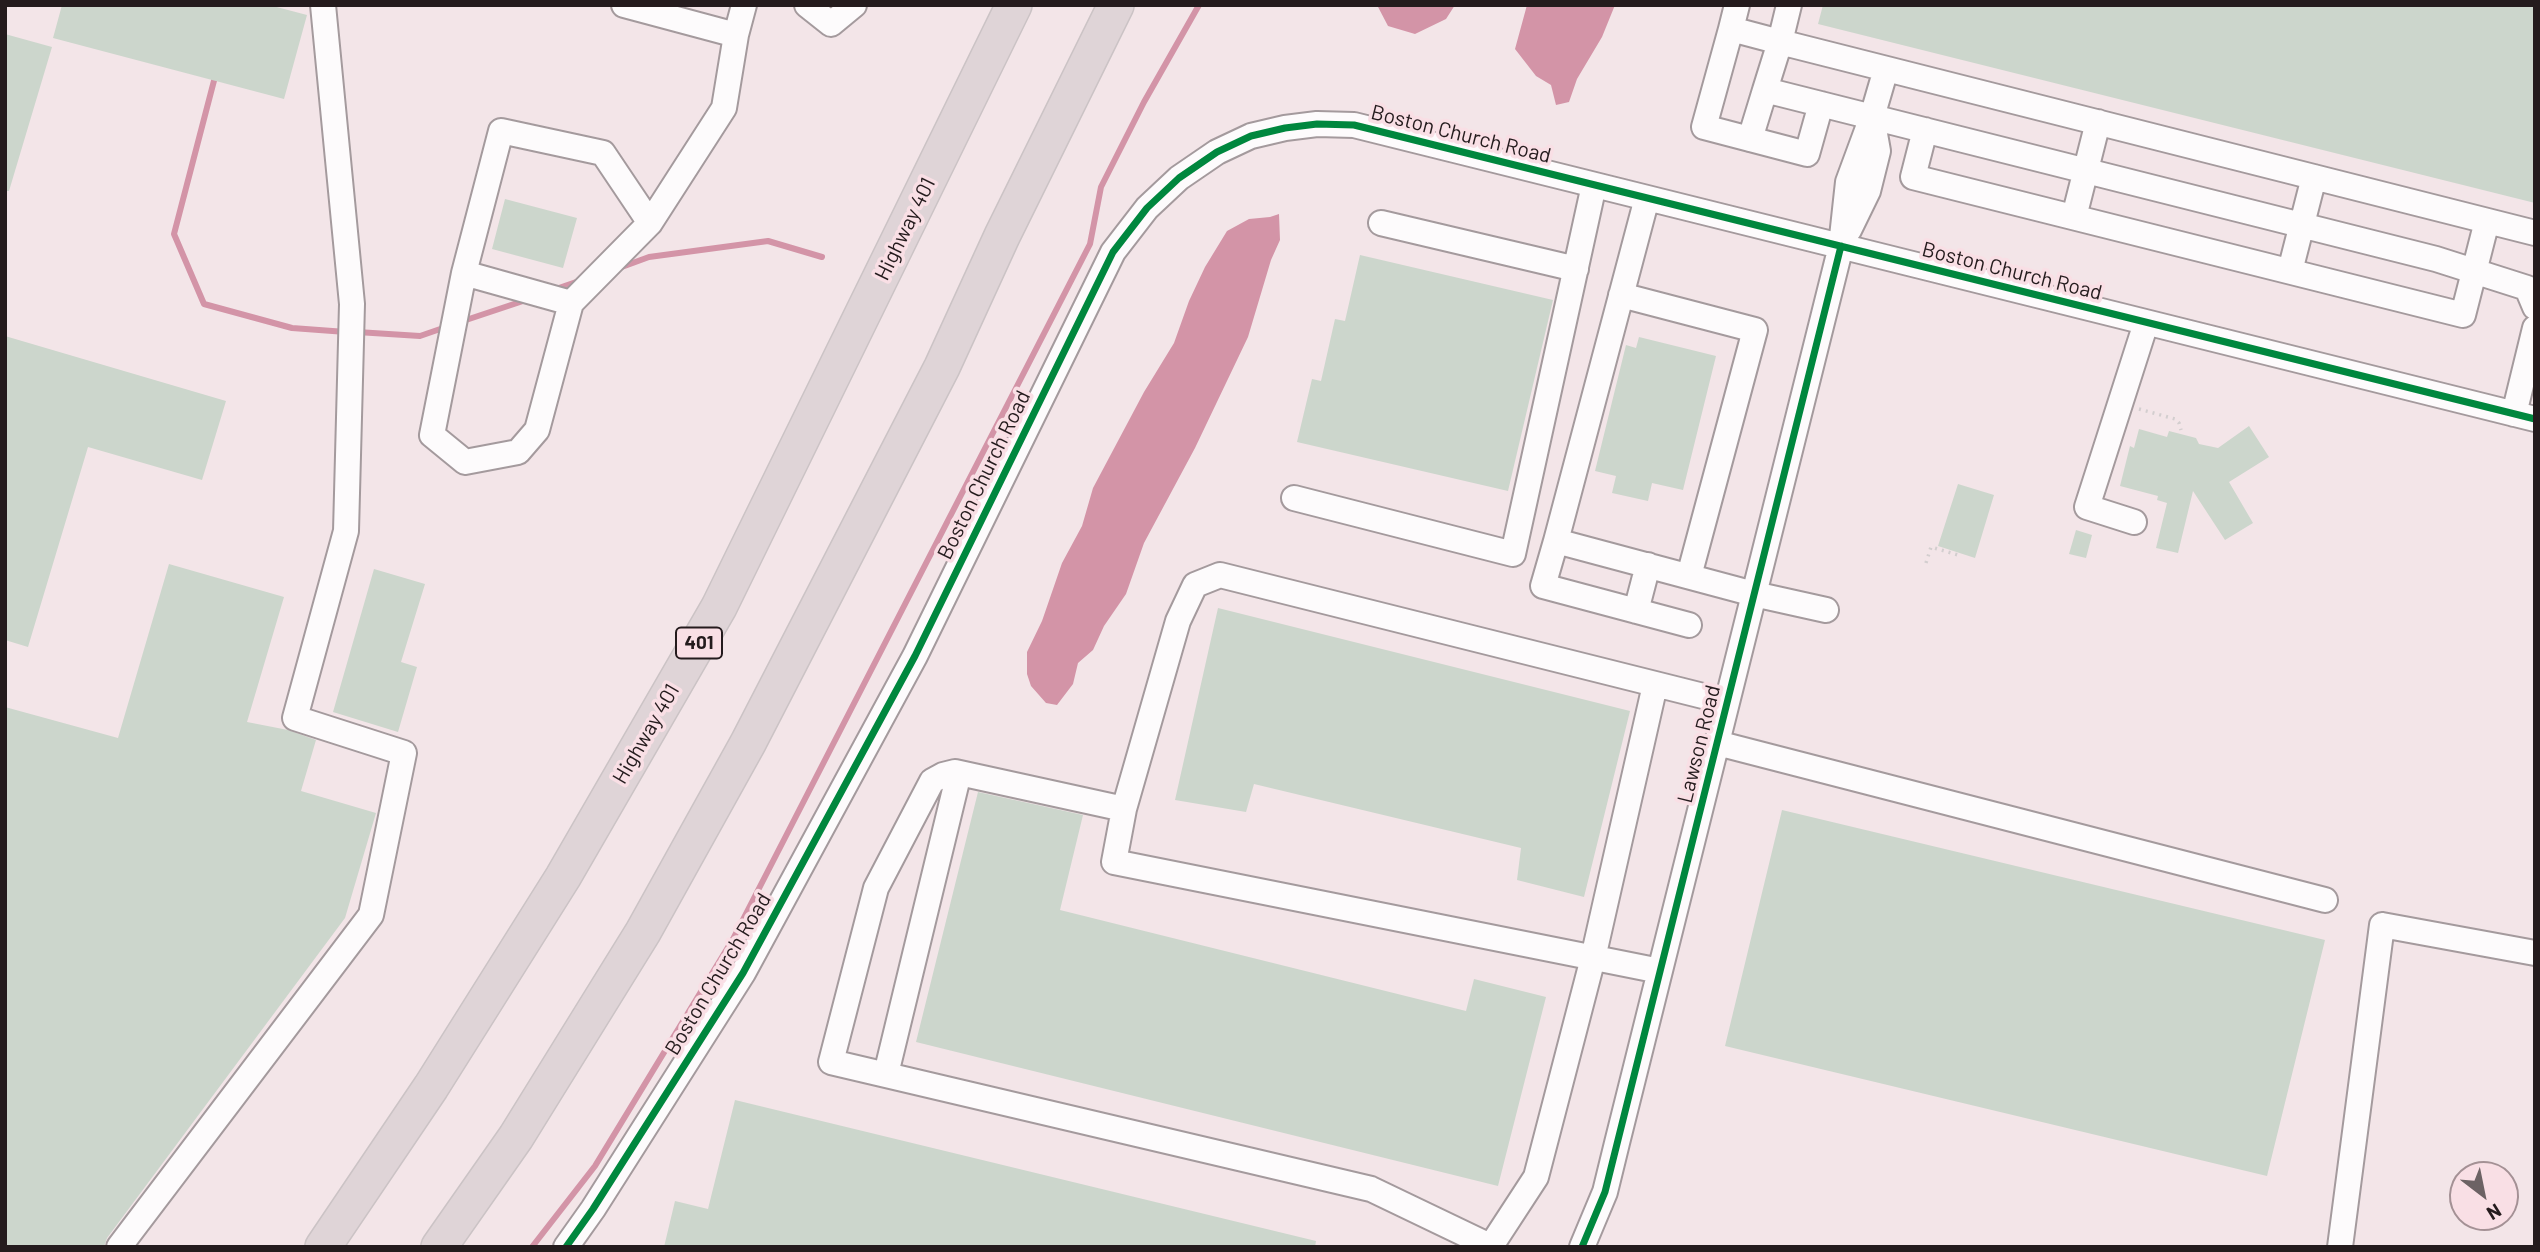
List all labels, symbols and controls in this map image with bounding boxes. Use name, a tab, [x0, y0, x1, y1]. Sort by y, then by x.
street label: Boston Church Road	[1368, 99, 1554, 169]
street label: Highway 401	[869, 174, 941, 284]
street label: Boston Church Road	[1919, 236, 2105, 306]
street label: Boston Church Road	[932, 386, 1036, 564]
road number: 401	[676, 628, 722, 658]
street label: Highway 401	[607, 680, 685, 788]
street label: Lawson Road	[1672, 682, 1726, 806]
street label: Boston Church Road	[660, 888, 776, 1060]
north arrow	[2449, 1161, 2519, 1231]
text: N	[2483, 1199, 2506, 1226]

